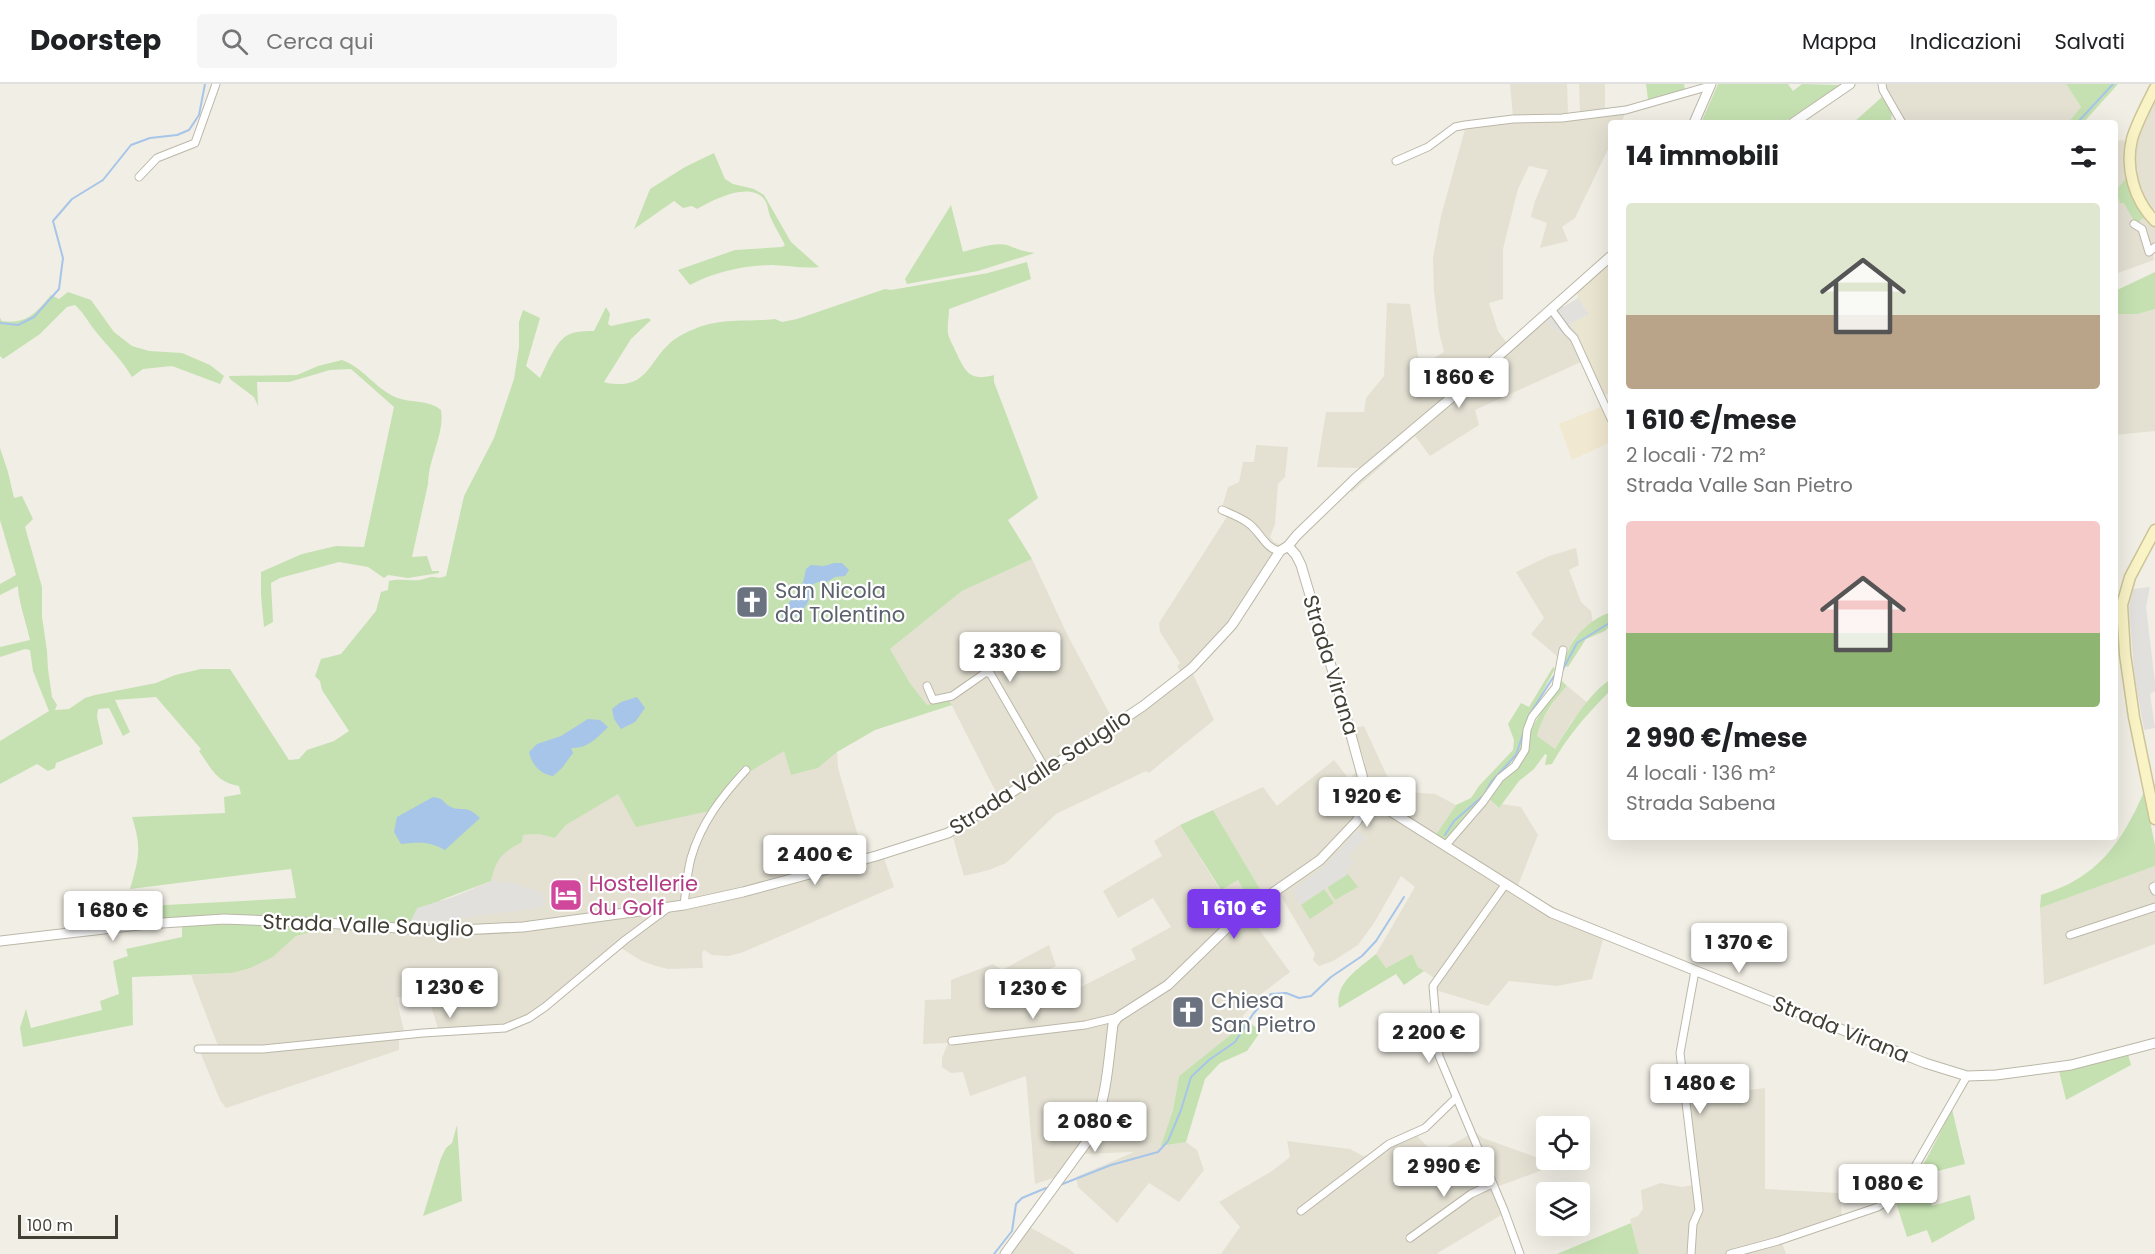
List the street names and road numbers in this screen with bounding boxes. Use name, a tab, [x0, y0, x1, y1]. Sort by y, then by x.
street label: Strada Virana	[1296, 591, 1366, 739]
street label: Strada Valle Sauglio	[944, 702, 1136, 842]
street label: Strada Valle Sauglio	[262, 907, 474, 943]
street label: Strada Virana	[1768, 988, 1914, 1070]

